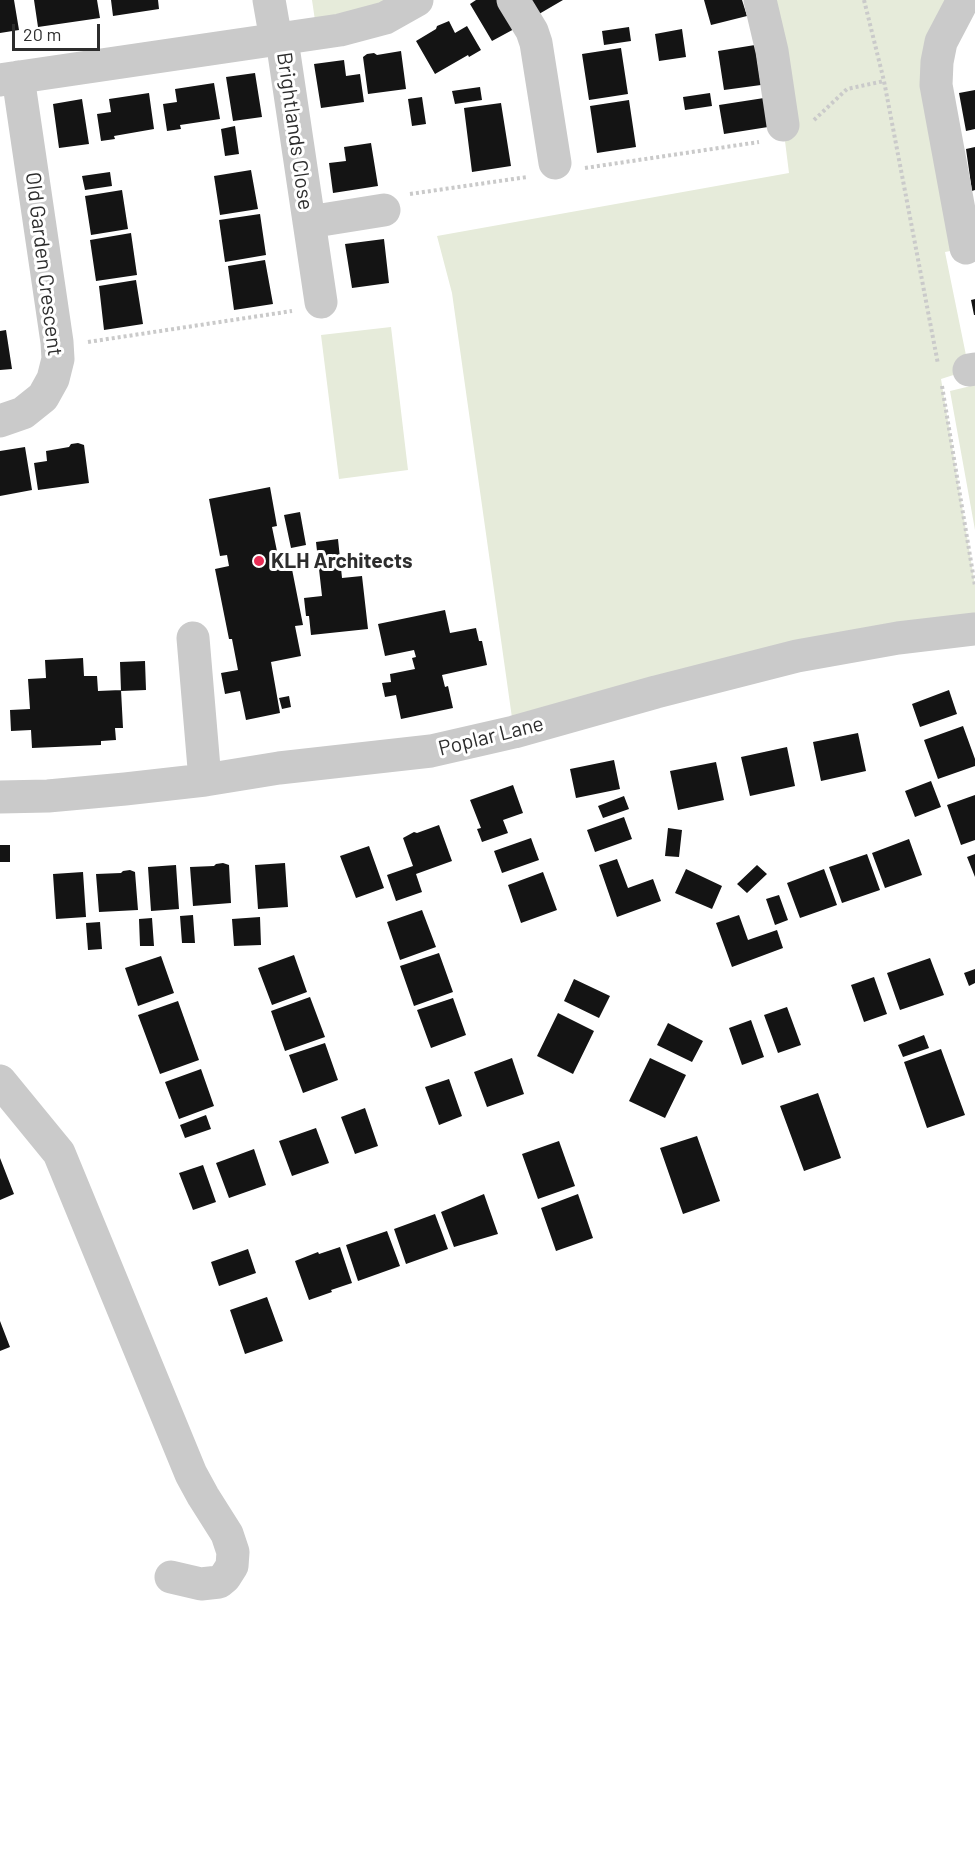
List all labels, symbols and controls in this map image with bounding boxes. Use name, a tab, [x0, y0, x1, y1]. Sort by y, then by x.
scale bar	[15, 12, 104, 50]
text: 20 m	[23, 23, 61, 45]
street label: Brightlands Close	[271, 50, 319, 212]
street label: Old Garden Crescent	[20, 171, 68, 357]
place label: KLH Architects	[271, 548, 413, 574]
marker: KLH Architects	[252, 554, 266, 568]
street label: Poplar Lane	[436, 711, 546, 761]

